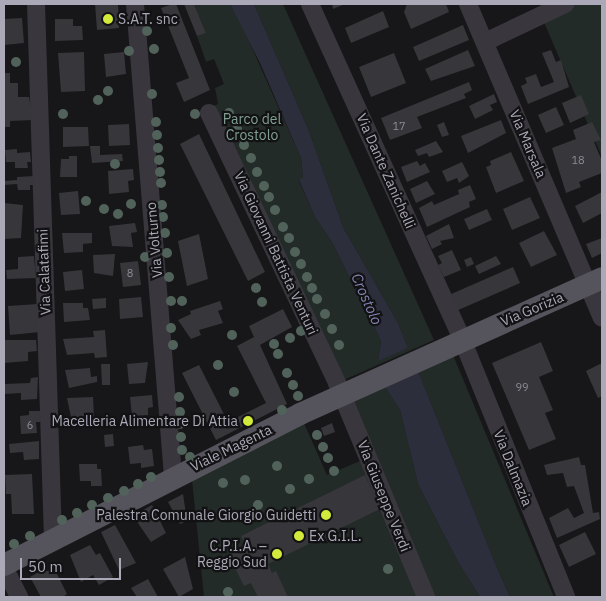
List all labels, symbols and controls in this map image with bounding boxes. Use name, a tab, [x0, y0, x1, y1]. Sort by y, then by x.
place label: S.A.T. snc	[118, 11, 178, 27]
marker: S.A.T. snc	[102, 13, 114, 25]
street label: Via Marsala	[506, 107, 550, 181]
park label: Parco del Crostolo	[223, 111, 281, 144]
street label: Via Dante Zanichelli	[353, 111, 419, 231]
house number: 17	[392, 119, 406, 133]
house number: 18	[571, 153, 585, 167]
street label: Via Giovanni Battista Venturi	[231, 169, 321, 337]
street label: Via Volturno	[142, 201, 166, 279]
street label: Via Calatafimi	[34, 229, 54, 315]
house number: 8	[127, 266, 133, 280]
water label: Crostolo	[348, 270, 386, 328]
street label: Via Gorizia	[498, 288, 566, 330]
house number: 99	[515, 380, 529, 394]
place label: Macelleria Alimentare Di Attia	[51, 413, 238, 429]
marker: Macelleria Alimentare Di Attia	[242, 415, 254, 427]
house number: 6	[27, 418, 33, 432]
street label: Viale Magenta	[188, 421, 274, 475]
street label: Via Dalmazia	[490, 427, 536, 509]
street label: Via Giuseppe Verdi	[354, 438, 414, 554]
place label: Palestra Comunale Giorgio Guidetti	[96, 507, 316, 523]
marker: Palestra Comunale Giorgio Guidetti	[320, 509, 332, 521]
place label: Ex G.I.L.	[309, 528, 362, 544]
marker: Ex G.I.L.	[293, 530, 305, 542]
place label: C.P.I.A. – Reggio Sud	[197, 538, 267, 570]
scale bar	[22, 548, 124, 580]
marker: C.P.I.A. – Reggio Sud	[271, 548, 283, 560]
text: 50 m	[28, 557, 63, 576]

